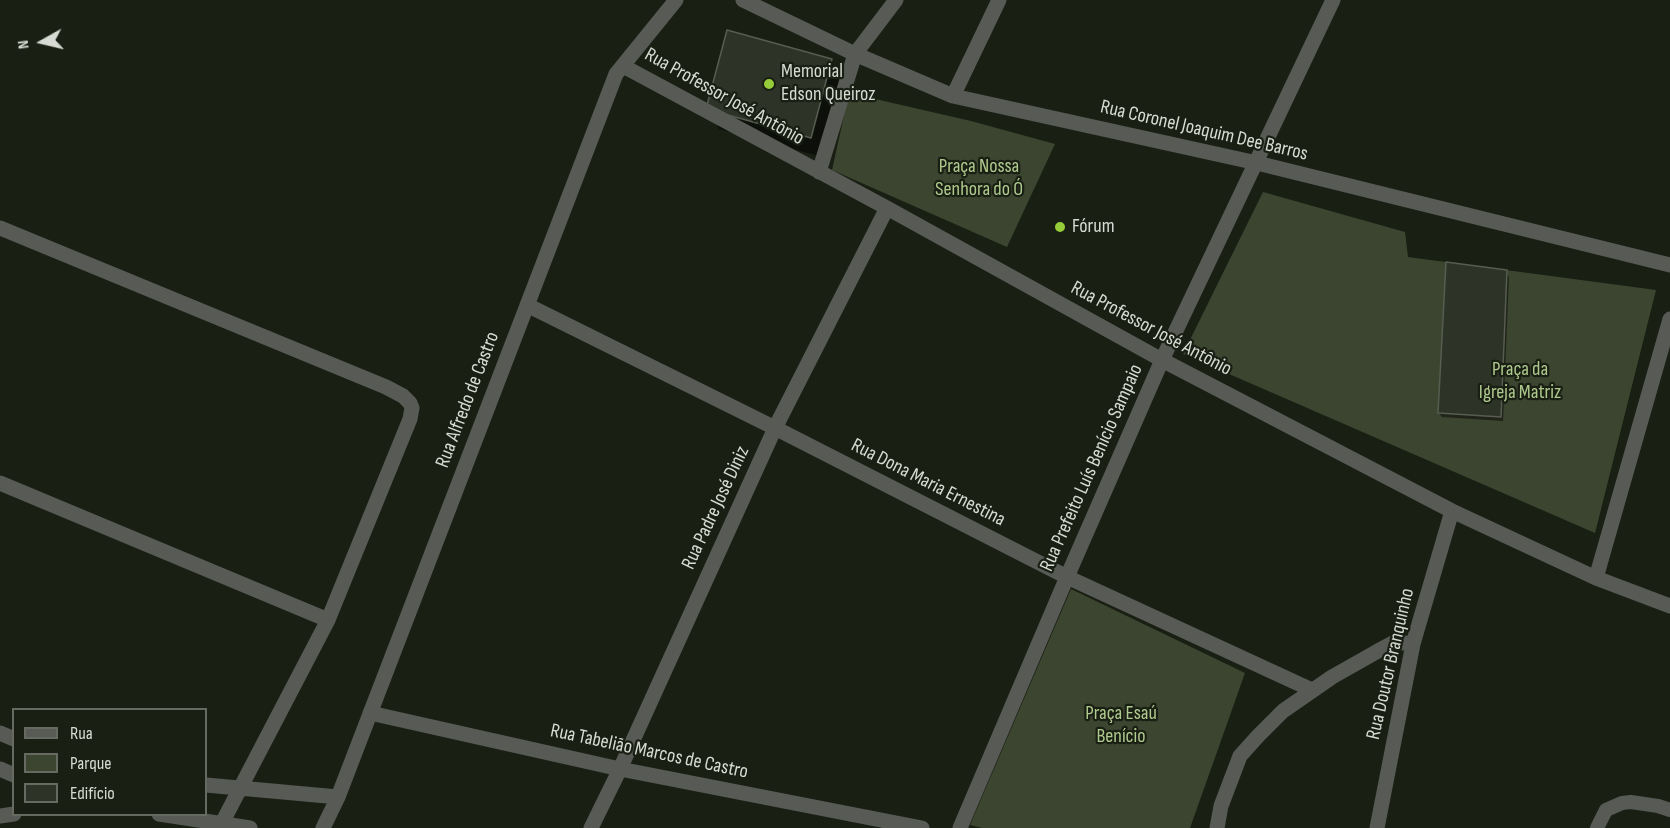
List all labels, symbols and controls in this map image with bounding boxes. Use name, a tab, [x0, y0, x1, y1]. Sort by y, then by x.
north arrow	[12, 12, 72, 72]
text: N	[14, 39, 34, 50]
street label: Rua Professor José Antônio	[640, 43, 808, 151]
place label: Memorial Edson Queiroz	[781, 60, 875, 107]
marker: Memorial Edson Queiroz	[762, 77, 776, 91]
street label: Rua Coronel Joaquim Dee Barros	[1098, 95, 1310, 167]
park label: Praça Nossa Senhora do Ó	[935, 155, 1023, 202]
place label: Fórum	[1072, 215, 1115, 239]
marker: Fórum	[1053, 220, 1067, 234]
street label: Rua Professor José Antônio	[1067, 276, 1235, 382]
street label: Rua Alfredo de Castro	[431, 329, 505, 471]
park label: Praça da Igreja Matriz	[1479, 358, 1561, 405]
street label: Rua Prefeito Luís Benício Sampaio	[1035, 361, 1149, 575]
street label: Rua Dona Maria Ernestina	[847, 434, 1009, 532]
street label: Rua Padre José Diniz	[677, 443, 755, 573]
street label: Rua Doutor Branquinho	[1362, 586, 1420, 742]
park label: Praça Esaú Benício	[1085, 702, 1157, 749]
legend	[12, 708, 207, 816]
street label: Rua Tabelião Marcos de Castro	[548, 719, 750, 785]
text: Rua	[70, 723, 93, 744]
text: Parque	[70, 753, 111, 774]
text: Edifício	[70, 783, 115, 804]

